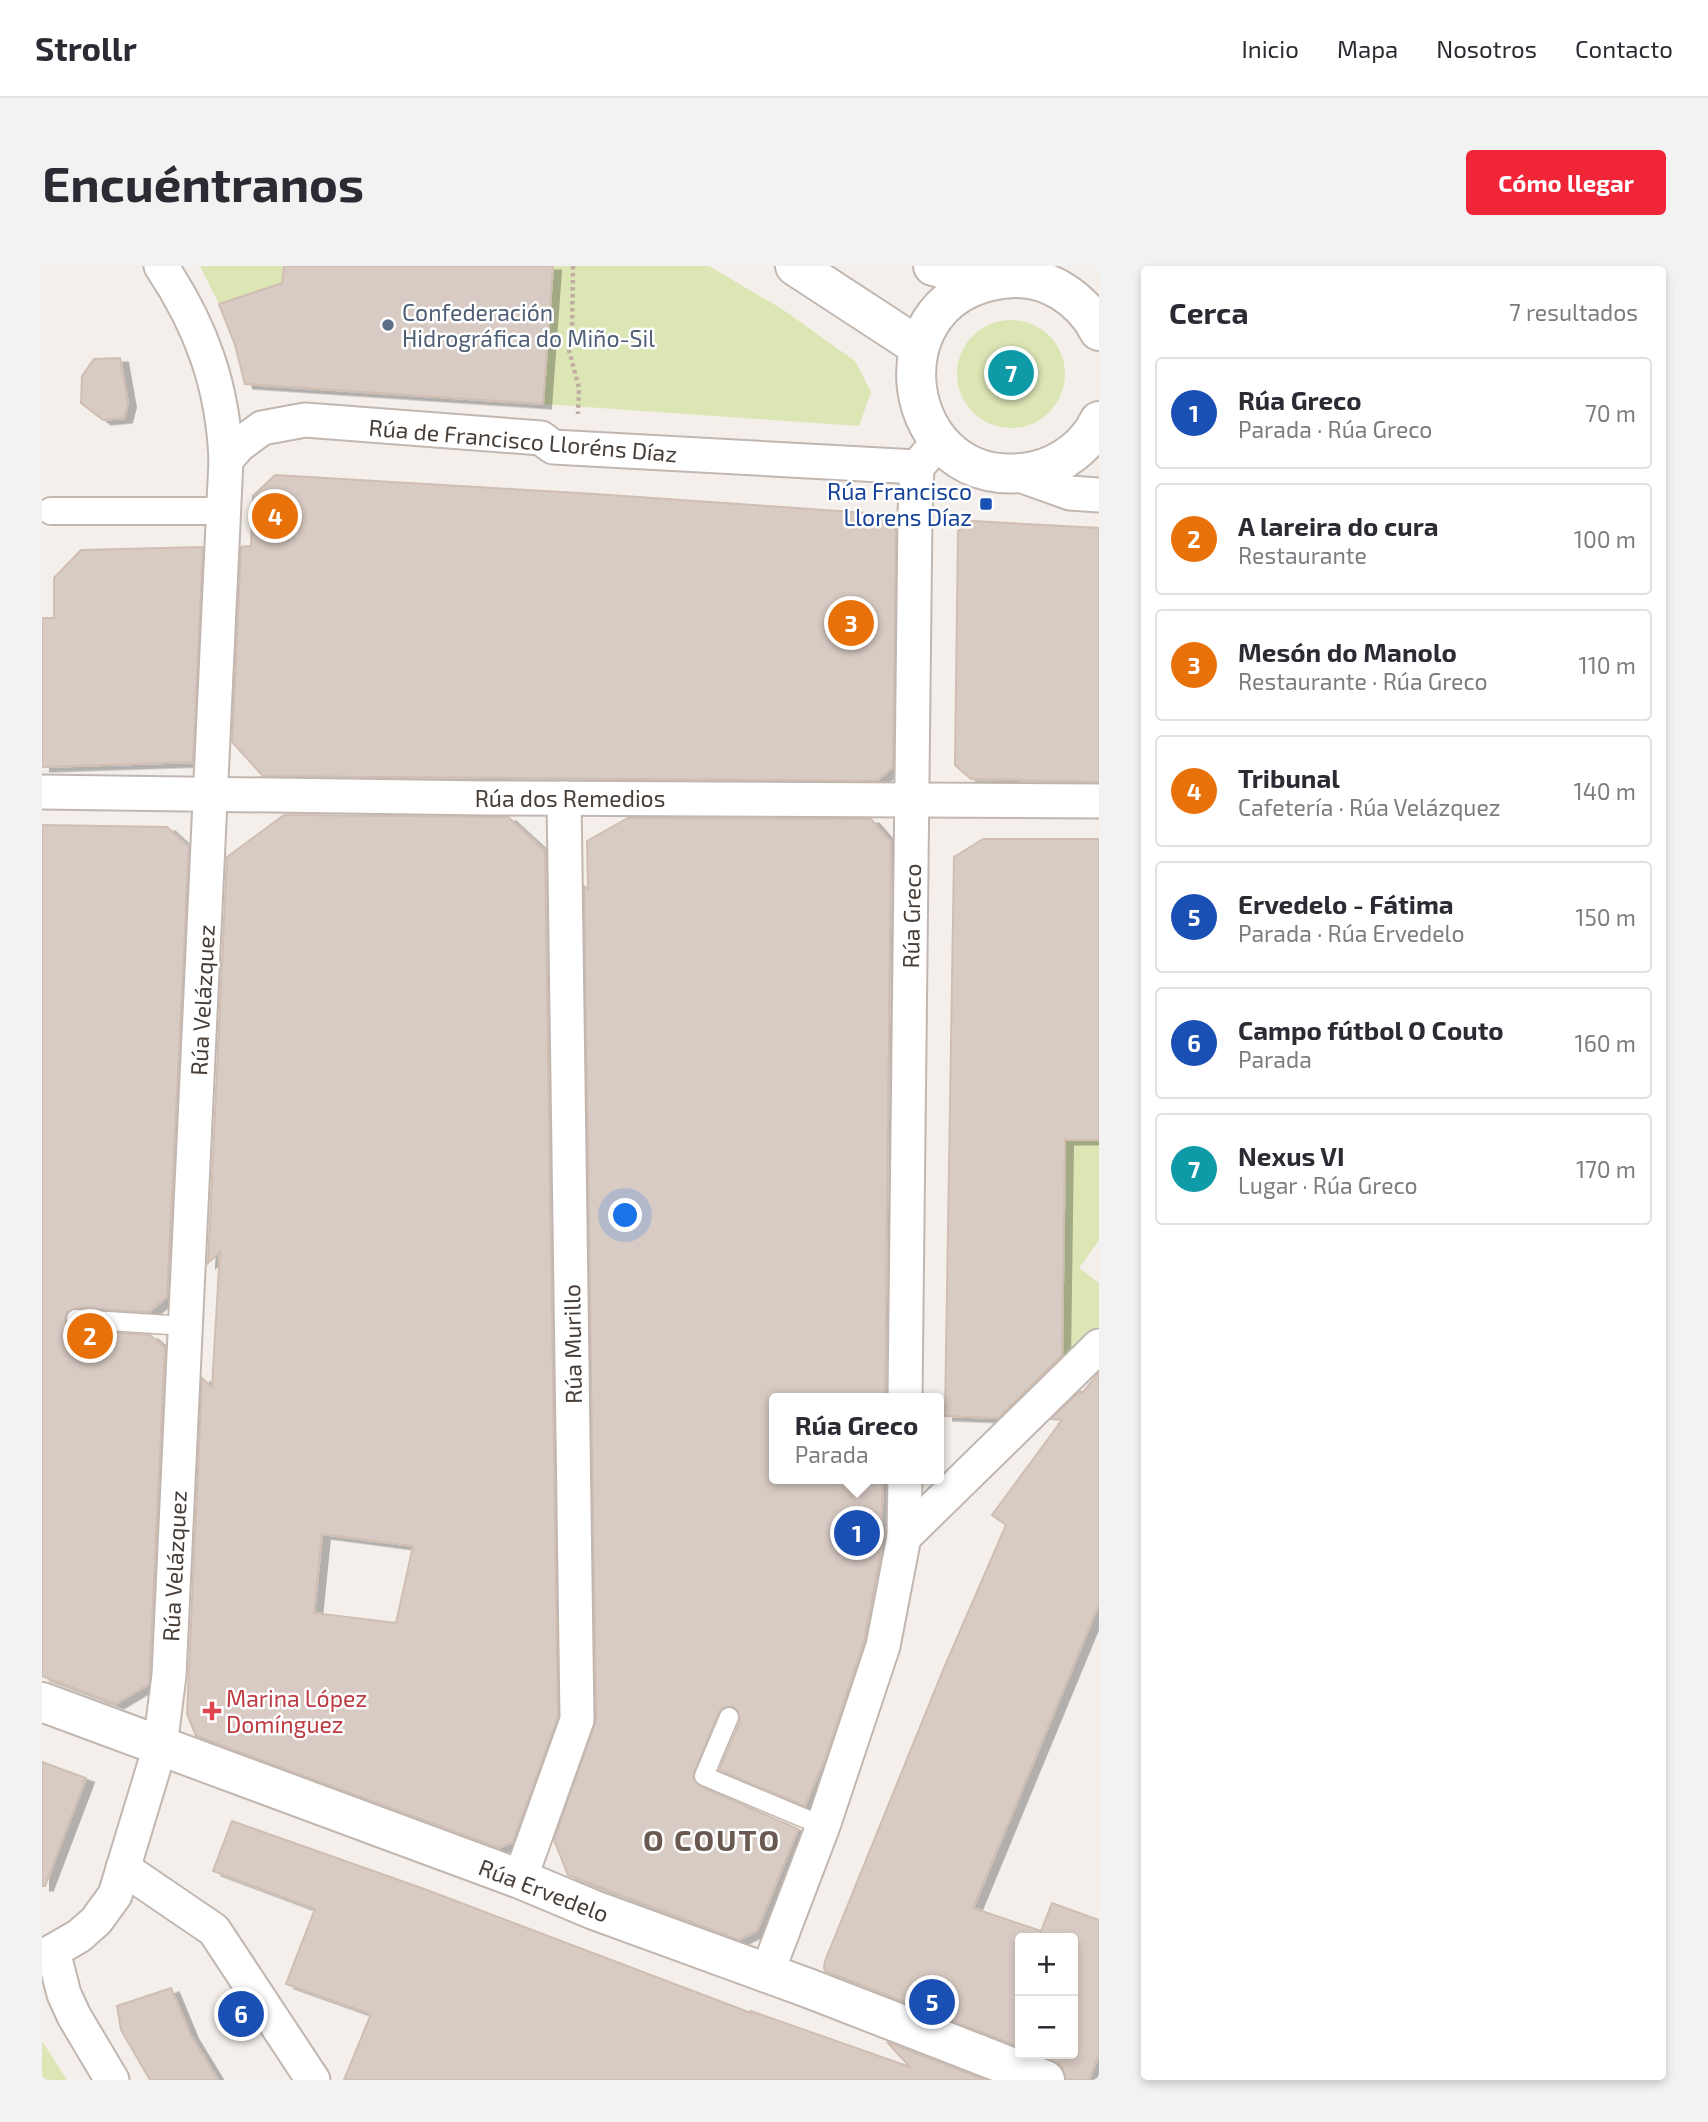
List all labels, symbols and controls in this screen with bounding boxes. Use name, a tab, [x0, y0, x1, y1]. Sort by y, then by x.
text: Strollr	[35, 28, 137, 68]
text: Inicio	[1241, 34, 1299, 63]
text: Mapa	[1337, 34, 1398, 63]
text: Nosotros	[1436, 34, 1537, 63]
text: Contacto	[1575, 34, 1673, 63]
button: Cómo llegar	[1466, 150, 1666, 215]
text: Encuéntranos	[42, 153, 364, 212]
text: Cerca	[1169, 294, 1249, 330]
place label: Confederación Hidrográfica do Miño-Sil	[402, 298, 655, 352]
text: 7 resultados	[1509, 298, 1638, 326]
marker: Confederación Hidrográfica do Miño-Sil	[380, 317, 396, 333]
pin: 7	[988, 347, 1034, 399]
text: Rúa Greco	[1238, 384, 1361, 415]
text: 1	[1189, 399, 1199, 427]
text: 70 m	[1585, 399, 1636, 427]
street label: Rúa de Francisco Lloréns Díaz	[368, 413, 678, 467]
text: Parada · Rúa Greco	[1238, 415, 1432, 443]
place label: Rúa Francisco Llorens Díaz	[827, 477, 972, 531]
pin: 4	[252, 490, 298, 542]
marker: Rúa Francisco Llorens Díaz	[978, 496, 994, 512]
text: A lareira do cura	[1238, 510, 1439, 541]
text: 2	[1187, 525, 1201, 553]
text: 100 m	[1574, 525, 1636, 553]
text: Restaurante	[1238, 541, 1367, 569]
pin: 3	[828, 597, 874, 649]
text: Mesón do Manolo	[1238, 636, 1457, 667]
text: 3	[1187, 651, 1201, 679]
text: 110 m	[1579, 651, 1636, 679]
text: Restaurante · Rúa Greco	[1238, 667, 1488, 695]
text: Tribunal	[1238, 762, 1340, 793]
text: 4	[1187, 777, 1201, 805]
text: 140 m	[1574, 777, 1636, 805]
street label: Rúa dos Remedios	[475, 784, 665, 812]
text: Cafetería · Rúa Velázquez	[1238, 793, 1501, 821]
street label: Rúa Greco	[896, 863, 926, 969]
text: Ervedelo - Fátima	[1238, 888, 1454, 919]
text: 5	[1188, 903, 1200, 931]
text: 150 m	[1575, 903, 1636, 931]
text: Parada · Rúa Ervedelo	[1238, 919, 1464, 947]
street label: Rúa Velázquez	[184, 924, 220, 1076]
text: Campo fútbol O Couto	[1238, 1014, 1504, 1045]
text: 6	[1187, 1029, 1201, 1057]
text: 160 m	[1575, 1029, 1636, 1057]
text: Parada	[1238, 1045, 1312, 1073]
text: Nexus VI	[1238, 1140, 1345, 1171]
text: 7	[1188, 1155, 1200, 1183]
text: 170 m	[1576, 1155, 1636, 1183]
text: Lugar · Rúa Greco	[1238, 1171, 1418, 1199]
your location	[608, 1198, 642, 1232]
street label: Rúa Murillo	[557, 1284, 587, 1404]
pin: 2	[67, 1310, 113, 1362]
popup	[769, 1393, 944, 1484]
text: Rúa Greco	[795, 1409, 918, 1440]
text: Parada	[795, 1440, 869, 1468]
street label: Rúa Velázquez	[156, 1490, 192, 1642]
pin: 1	[834, 1507, 880, 1559]
place label: Marina López Domínguez	[226, 1684, 367, 1738]
marker: Marina López Domínguez	[204, 1703, 220, 1719]
district label: O COUTO	[643, 1821, 781, 1857]
street label: Rúa Ervedelo	[475, 1852, 613, 1928]
map controls	[1015, 1933, 1078, 2059]
button: +	[1015, 1933, 1078, 1996]
pin: 5	[909, 1976, 955, 2028]
pin: 6	[218, 1988, 264, 2040]
button: −	[1015, 1996, 1078, 2059]

